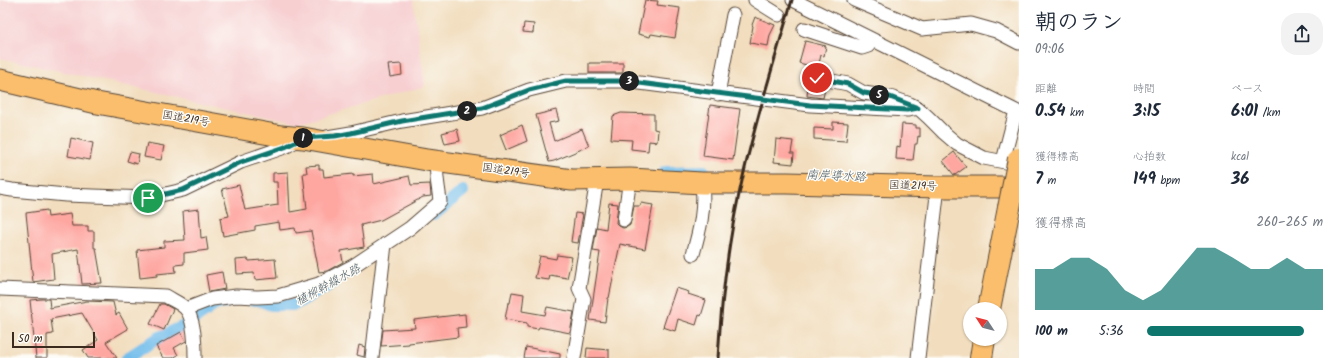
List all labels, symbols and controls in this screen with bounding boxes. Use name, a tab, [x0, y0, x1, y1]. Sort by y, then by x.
text: 朝のラン	[1035, 6, 1123, 41]
button: share	[1281, 13, 1323, 55]
text: 09:06	[1035, 39, 1065, 60]
pin	[800, 61, 834, 95]
icon: check	[806, 67, 828, 89]
pin: 3	[619, 71, 639, 91]
text: 3	[626, 72, 632, 90]
text: 距離	[1035, 80, 1057, 98]
text: 時間	[1133, 80, 1155, 98]
text: ペース	[1231, 80, 1263, 98]
pin: 5	[869, 85, 889, 105]
text: 5	[876, 86, 882, 104]
text: 0.54	[1035, 98, 1066, 125]
text: 3:15	[1133, 98, 1160, 125]
text: 6:01	[1231, 98, 1258, 125]
pin: 2	[457, 101, 477, 121]
text: 2	[464, 102, 470, 120]
text: km	[1066, 104, 1084, 122]
text: /km	[1258, 104, 1281, 122]
street label: 国道219号	[161, 106, 211, 132]
pin: 1	[293, 128, 313, 148]
text: 1	[301, 129, 305, 147]
text: 獲得標高	[1035, 148, 1079, 166]
text: 心拍数	[1133, 148, 1166, 166]
text: kcal	[1231, 148, 1249, 166]
street label: 国道219号	[481, 159, 531, 183]
water label: 南岸導水路	[806, 165, 867, 187]
text: 7	[1035, 166, 1043, 193]
text: 149	[1133, 166, 1156, 193]
text: 36	[1231, 166, 1250, 193]
text: m	[1043, 172, 1056, 190]
text: bpm	[1156, 172, 1180, 190]
street label: 国道219号	[889, 176, 937, 196]
pin	[131, 181, 165, 215]
icon: arrive	[137, 187, 159, 209]
text: 260–265 m	[1256, 212, 1323, 233]
text: 獲得標高	[1035, 213, 1087, 234]
water label: 植柳幹線水路	[292, 259, 365, 311]
north arrow	[963, 302, 1007, 346]
map controls	[963, 302, 1007, 346]
text: 100 m	[1035, 321, 1068, 342]
text: 5:36	[1099, 321, 1124, 342]
scale bar	[12, 330, 95, 349]
text: 50 m	[18, 330, 43, 348]

